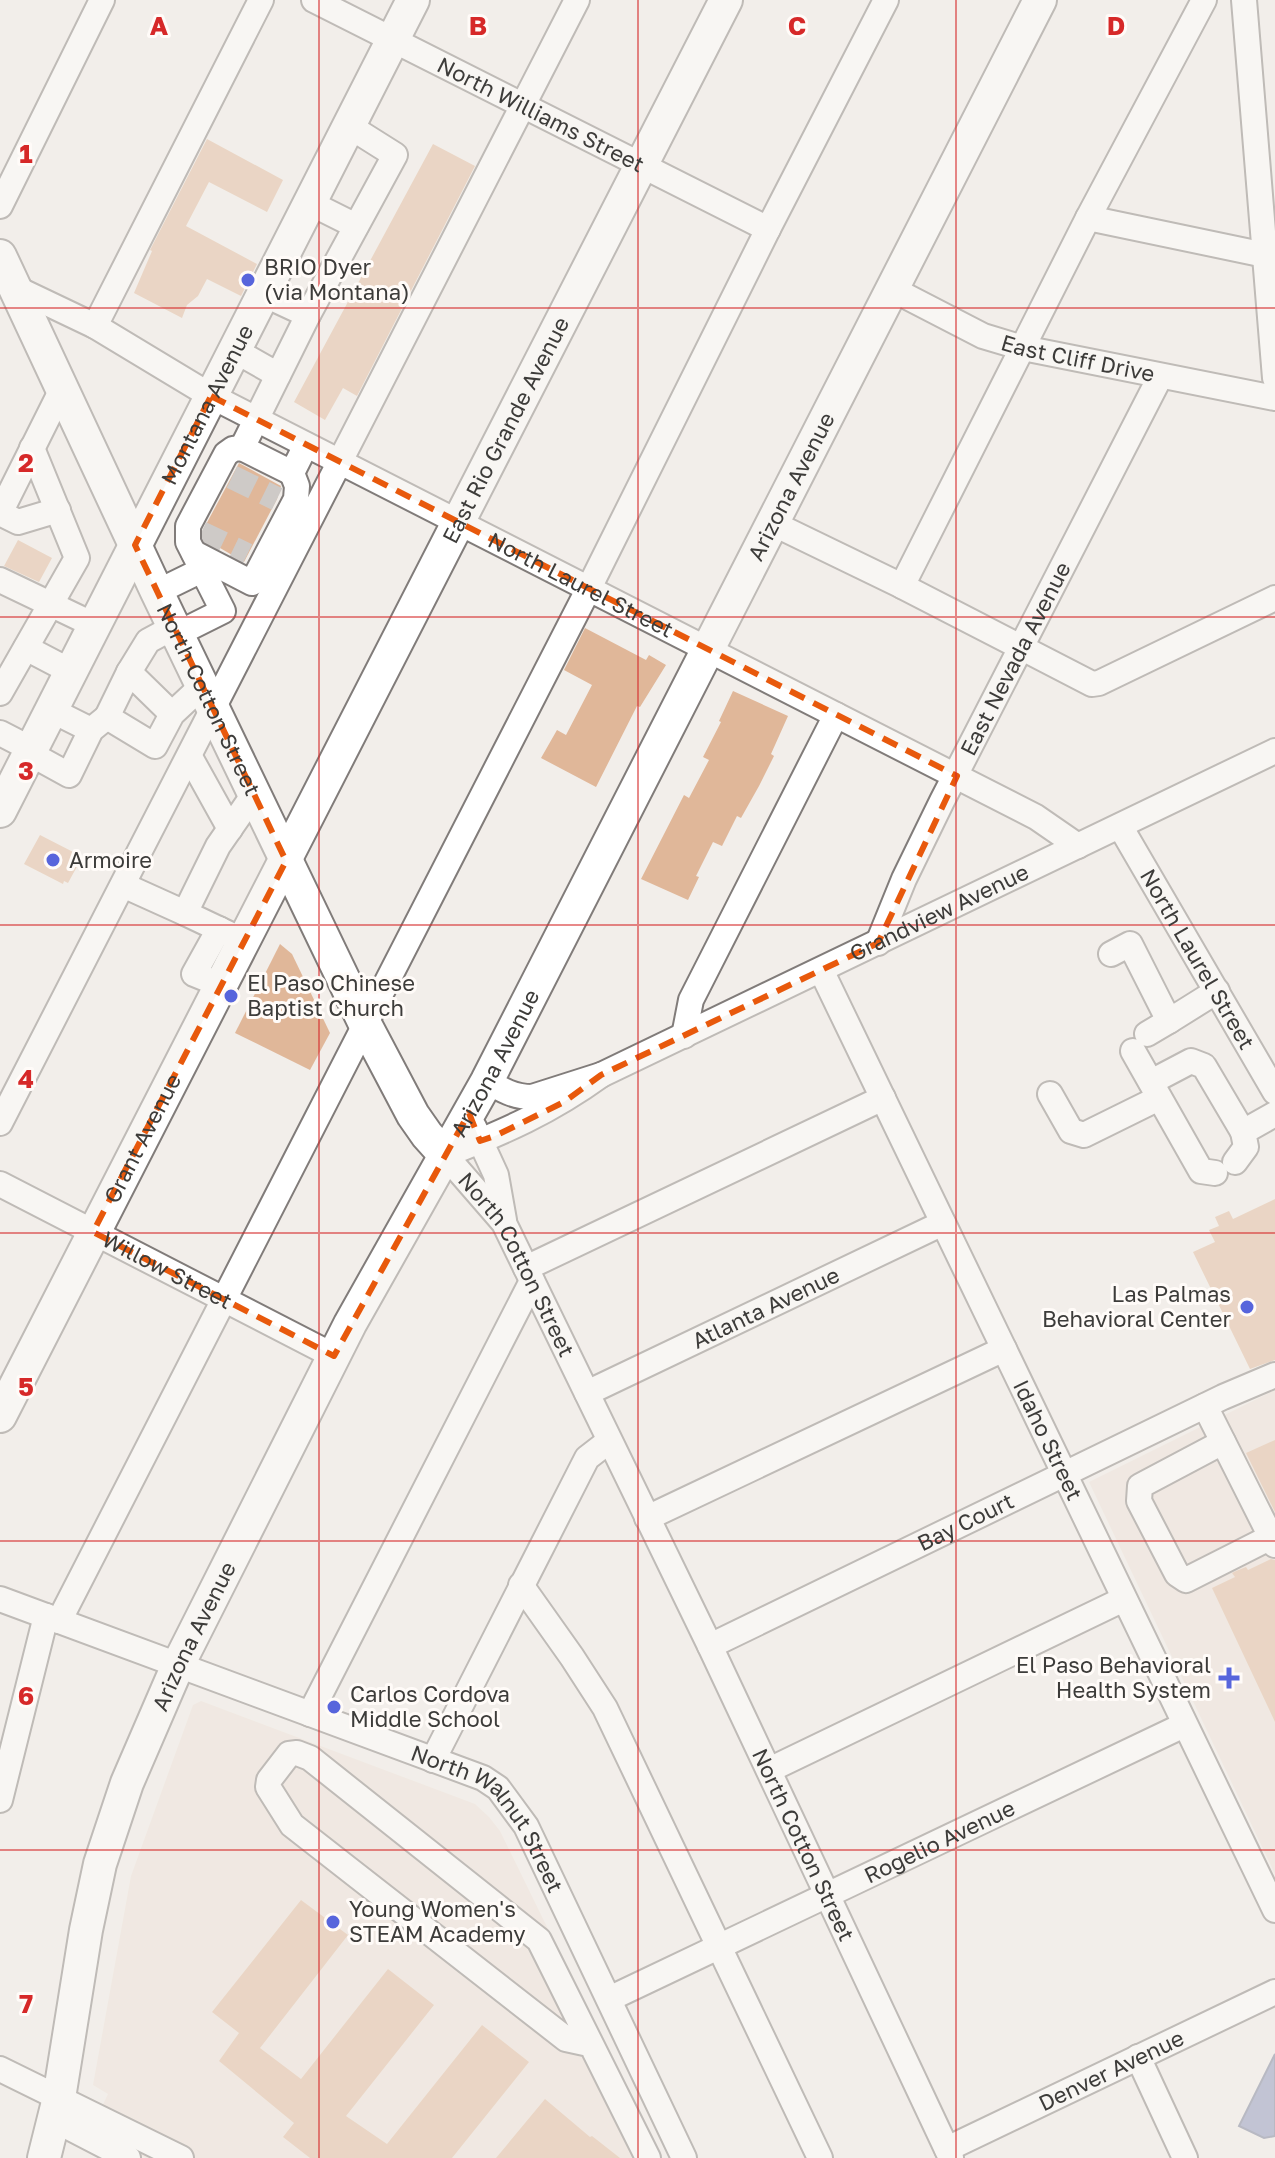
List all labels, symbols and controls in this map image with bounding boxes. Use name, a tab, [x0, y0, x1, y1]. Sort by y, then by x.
text: A	[150, 10, 169, 41]
text: B	[469, 10, 487, 41]
text: C	[788, 10, 806, 41]
text: D	[1107, 10, 1125, 41]
street label: North Williams Street	[433, 51, 649, 177]
text: 1	[19, 138, 33, 169]
place label: BRIO Dyer (via Montana)	[264, 253, 410, 305]
marker: BRIO Dyer (via Montana)	[239, 271, 257, 289]
street label: East Rio Grande Avenue	[436, 312, 574, 547]
street label: Montana Avenue	[155, 320, 258, 489]
street label: East Cliff Drive	[998, 328, 1157, 387]
street label: Arizona Avenue	[742, 408, 840, 565]
text: 2	[18, 447, 34, 478]
street label: North Laurel Street	[484, 526, 678, 643]
street label: East Nevada Avenue	[954, 557, 1076, 760]
street label: North Cotton Street	[151, 599, 267, 800]
text: 3	[18, 755, 34, 786]
place label: Armoire	[69, 846, 152, 873]
marker: Armoire	[44, 851, 62, 869]
street label: Grandview Avenue	[845, 858, 1033, 966]
street label: North Laurel Street	[1135, 864, 1261, 1054]
place label: El Paso Chinese Baptist Church	[247, 969, 415, 1021]
street label: Arizona Avenue	[444, 985, 545, 1141]
marker: El Paso Chinese Baptist Church	[222, 987, 240, 1005]
text: 4	[18, 1063, 34, 1094]
street label: Grant Avenue	[98, 1069, 186, 1207]
street label: North Cotton Street	[453, 1166, 581, 1361]
street label: Willow Street	[98, 1225, 237, 1314]
street label: Atlanta Avenue	[687, 1261, 843, 1354]
place label: Las Palmas Behavioral Center	[1042, 1280, 1231, 1332]
marker: Las Palmas Behavioral Center	[1238, 1298, 1256, 1316]
text: 5	[18, 1371, 34, 1402]
street label: Idaho Street	[1008, 1375, 1089, 1504]
street label: Bay Court	[913, 1487, 1018, 1556]
street label: Arizona Avenue	[146, 1557, 241, 1715]
place label: El Paso Behavioral Health System	[1016, 1651, 1211, 1703]
marker: El Paso Behavioral Health System	[1218, 1667, 1240, 1689]
text: 6	[18, 1680, 34, 1711]
place label: Carlos Cordova Middle School	[350, 1680, 510, 1732]
marker: Carlos Cordova Middle School	[325, 1698, 343, 1716]
street label: North Walnut Street	[408, 1739, 570, 1897]
street label: North Cotton Street	[747, 1744, 861, 1945]
street label: Rogelio Avenue	[860, 1794, 1019, 1888]
place label: Young Women's STEAM Academy	[349, 1895, 526, 1947]
marker: Young Women's STEAM Academy	[324, 1913, 342, 1931]
text: 7	[19, 1988, 33, 2019]
street label: Denver Avenue	[1034, 2024, 1188, 2116]

